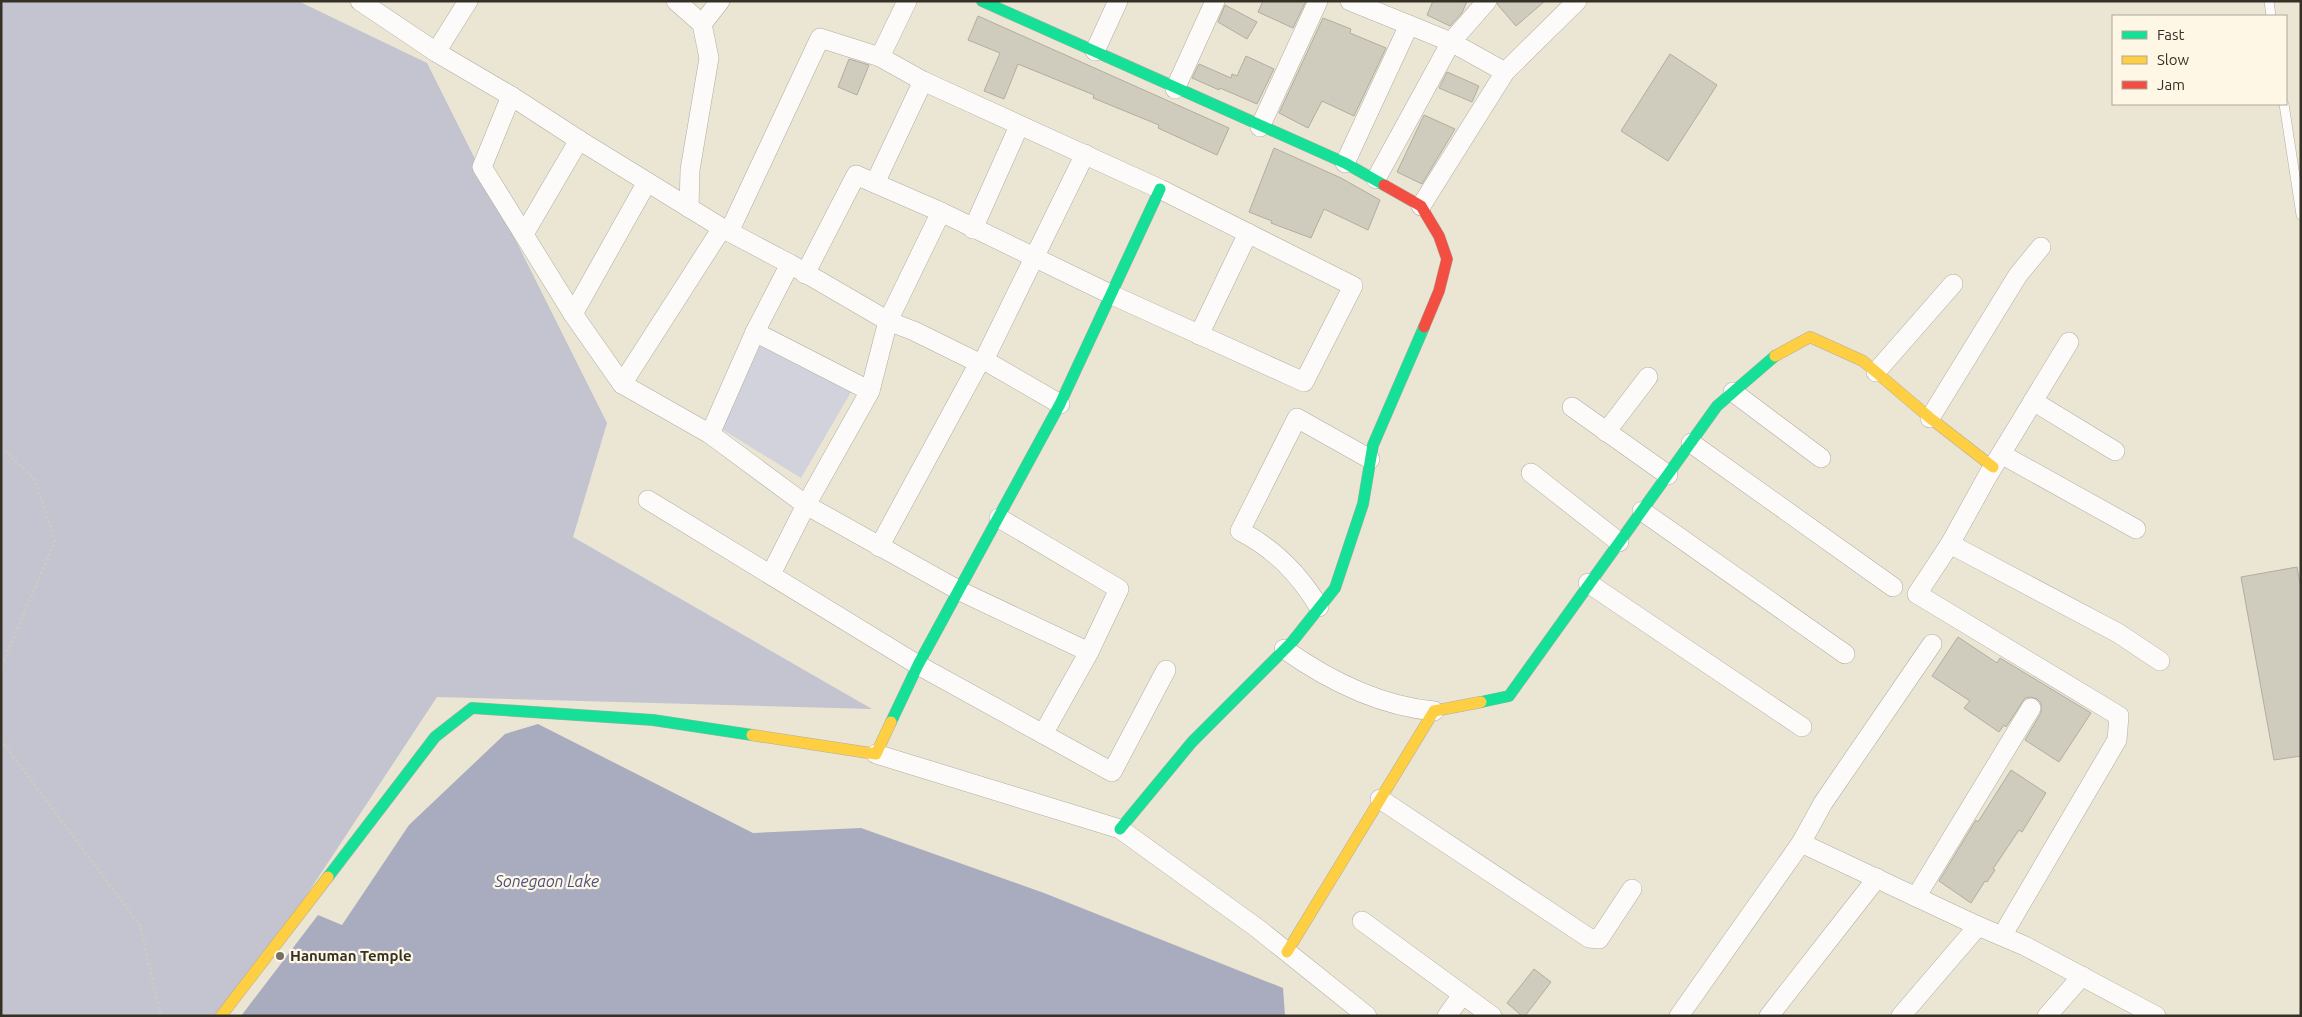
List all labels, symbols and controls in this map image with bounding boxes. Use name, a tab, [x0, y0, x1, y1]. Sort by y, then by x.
legend	[2112, 15, 2287, 105]
text: Fast	[2157, 26, 2185, 43]
text: Slow	[2157, 51, 2190, 68]
text: Jam	[2157, 76, 2185, 93]
water label: Sonegaon Lake	[494, 872, 599, 890]
place label: Hanuman Temple	[290, 947, 412, 964]
marker: Hanuman Temple	[274, 950, 286, 962]

